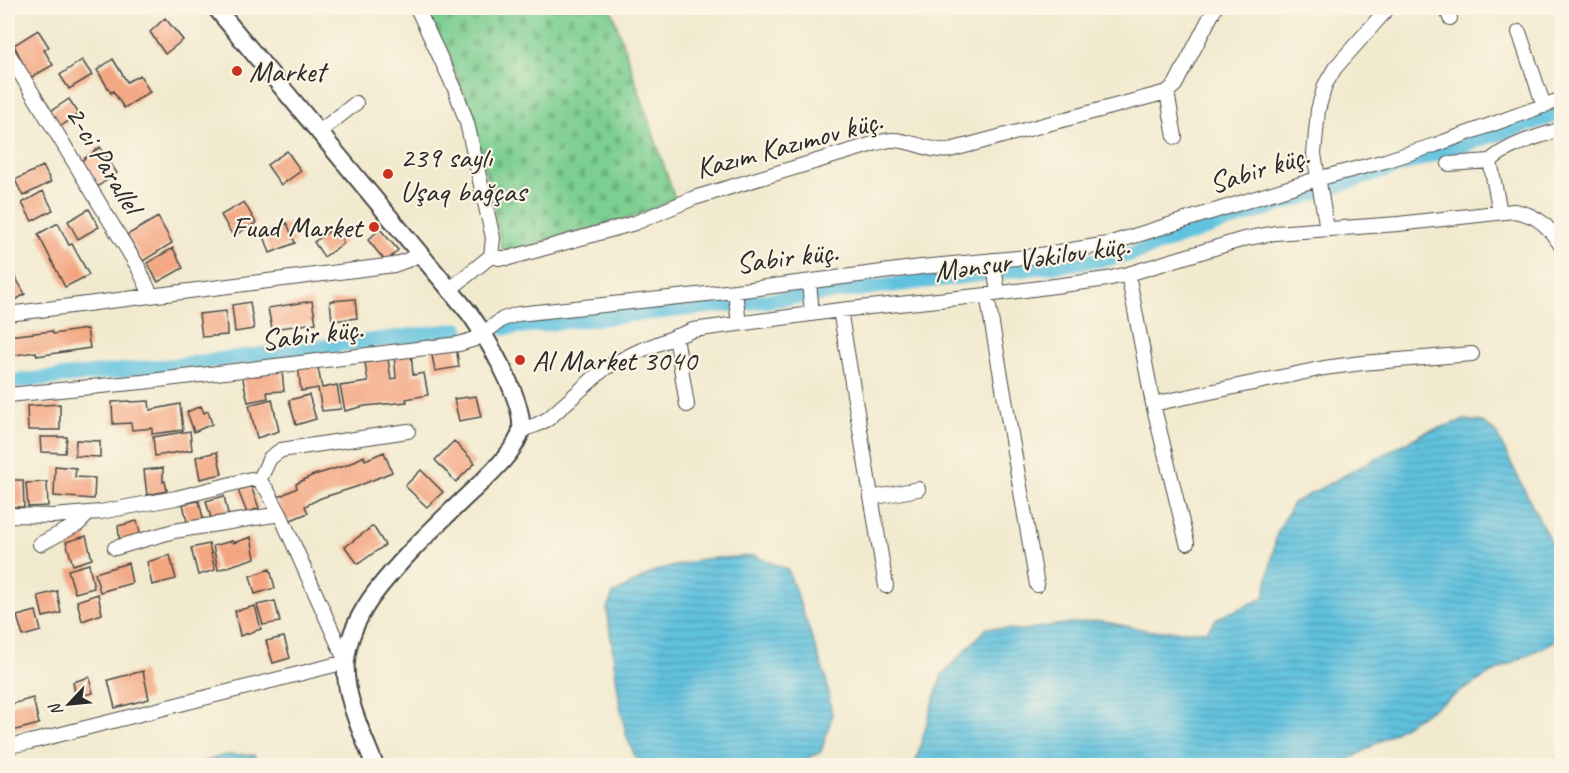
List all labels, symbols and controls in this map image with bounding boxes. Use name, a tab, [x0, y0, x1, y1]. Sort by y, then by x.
place label: Market	[249, 52, 329, 90]
marker: Market	[230, 64, 244, 78]
street label: 2-ci Parallel	[57, 98, 154, 224]
street label: Kazım Kazımov küç.	[691, 101, 887, 187]
street label: Sabir küç.	[1204, 136, 1314, 202]
place label: 239 saylı Uşaq bağças	[400, 138, 529, 210]
marker: 239 saylı Uşaq bağças	[381, 167, 395, 181]
place label: Fuad Market	[231, 208, 365, 246]
marker: Fuad Market	[367, 220, 381, 234]
street label: Mənsur Vəkilov küç.	[932, 225, 1132, 291]
street label: Sabir küç.	[734, 232, 840, 282]
street label: Sabir küç.	[259, 309, 365, 359]
place label: Al Market 3040	[532, 341, 699, 379]
marker: Al Market 3040	[513, 353, 527, 367]
north arrow	[39, 674, 99, 734]
text: N	[44, 699, 68, 719]

